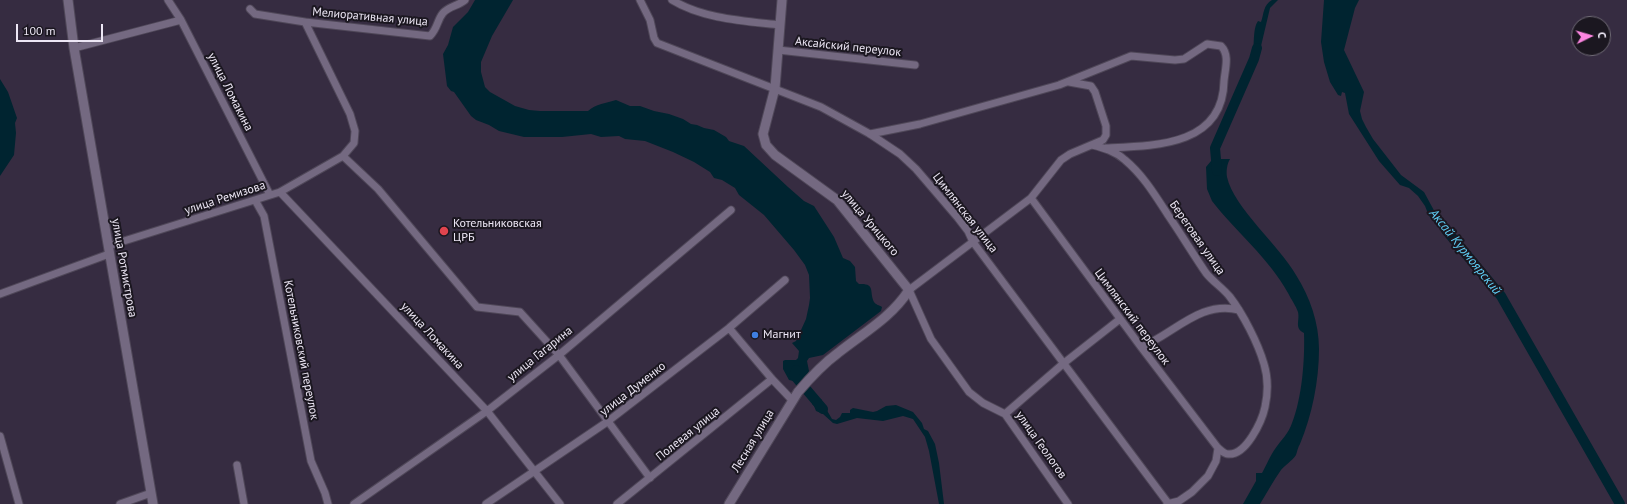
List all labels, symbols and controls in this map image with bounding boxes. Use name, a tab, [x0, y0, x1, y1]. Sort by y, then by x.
street label: Мелиоративная улица	[312, 5, 428, 29]
scale bar	[18, 16, 105, 42]
north arrow	[1571, 16, 1611, 56]
text: 100 m	[23, 23, 56, 38]
text: С	[1595, 31, 1609, 39]
street label: Аксайский переулок	[794, 34, 902, 60]
street label: улица Ломакина	[204, 50, 256, 134]
street label: Цимлянская улица	[929, 170, 1001, 256]
street label: улица Ремизова	[183, 178, 267, 218]
street label: улица Урицкого	[838, 187, 902, 259]
street label: Береговая улица	[1166, 198, 1228, 278]
water label: Аксай Курмоярский	[1426, 206, 1504, 298]
street label: улица Ротмистрова	[108, 217, 140, 319]
place label: Котельниковская ЦРБ	[453, 217, 542, 245]
marker: Котельниковская ЦРБ	[438, 225, 450, 237]
street label: Цимлянский переулок	[1091, 266, 1173, 368]
street label: Котельниковский переулок	[280, 279, 322, 421]
street label: улица Ломакина	[397, 300, 467, 372]
street label: улица Гагарина	[505, 323, 575, 385]
place label: Магнит	[763, 328, 801, 342]
marker: Магнит	[750, 330, 760, 340]
street label: улица Думенко	[597, 359, 669, 419]
street label: Полевая улица	[653, 404, 723, 464]
street label: Лесная улица	[729, 407, 777, 475]
street label: улица Геологов	[1012, 408, 1070, 482]

